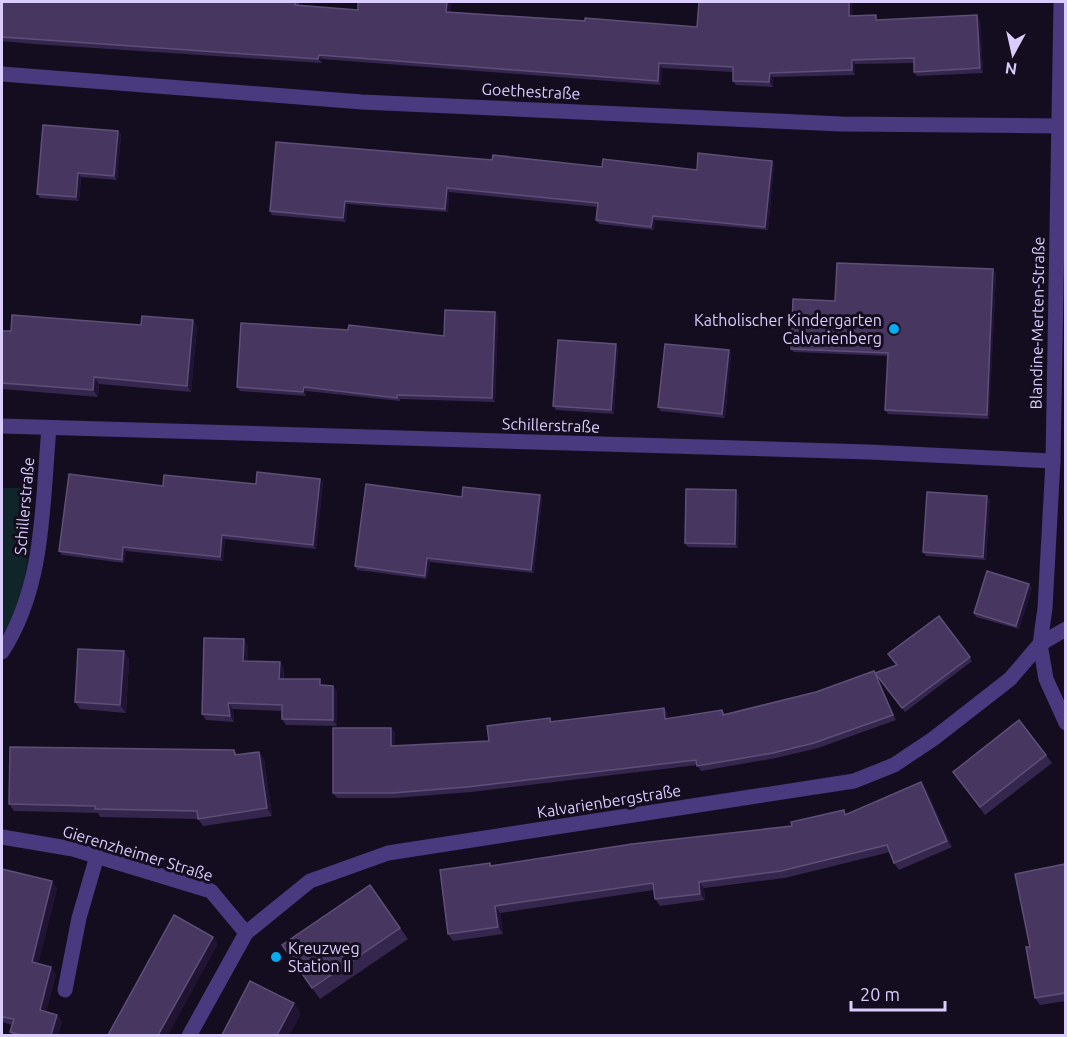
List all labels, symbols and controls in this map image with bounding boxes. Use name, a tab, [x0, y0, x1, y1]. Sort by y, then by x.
north arrow	[983, 24, 1043, 84]
text: N	[1004, 59, 1018, 79]
street label: Goethestraße	[481, 79, 581, 103]
street label: Blandine-Merten-Straße	[1026, 237, 1048, 409]
place label: Katholischer Kindergarten Calvarienberg	[694, 311, 882, 347]
marker: Katholischer Kindergarten Calvarienberg	[887, 322, 901, 336]
street label: Schillerstraße	[502, 414, 600, 436]
street label: Schillerstraße	[11, 456, 37, 556]
street label: Kalvarienbergstraße	[536, 781, 682, 821]
street label: Gierenzheimer Straße	[61, 822, 215, 884]
place label: Kreuzweg Station II	[288, 939, 360, 975]
marker: Kreuzweg Station II	[269, 950, 283, 964]
scale bar	[851, 974, 946, 1012]
text: 20 m	[860, 984, 900, 1004]

